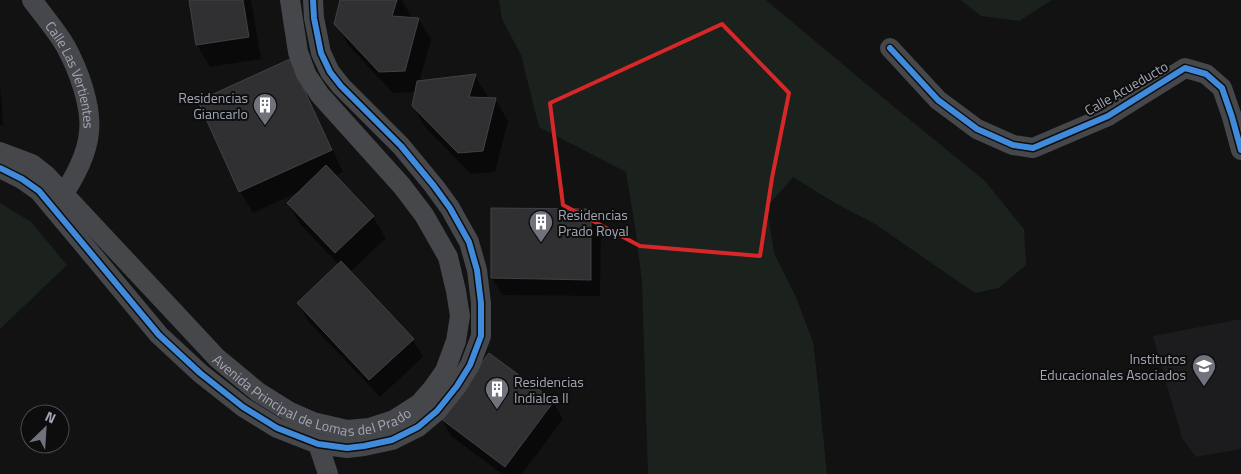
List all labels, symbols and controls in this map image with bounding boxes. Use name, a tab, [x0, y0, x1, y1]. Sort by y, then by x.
street label: Calle Las Vertientes	[41, 16, 100, 129]
street label: Calle Acueducto	[1080, 56, 1172, 120]
place label: Residencias Giancarlo	[178, 87, 248, 124]
building icon: Residencias Giancarlo	[252, 92, 278, 126]
place label: Residencias Prado Royal	[558, 204, 629, 241]
building icon: Residencias Prado Royal	[528, 209, 554, 243]
place label: Institutos Educacionales Asociados	[1040, 348, 1186, 385]
street label: Avenida Principal de Lomas del Prado	[209, 349, 415, 440]
school or university icon: Institutos Educacionales Asociados	[1191, 353, 1217, 387]
place label: Residencias Indialca II	[514, 371, 584, 408]
building icon: Residencias Indialca II	[484, 376, 510, 410]
north arrow	[20, 404, 70, 454]
text: N	[42, 405, 60, 428]

